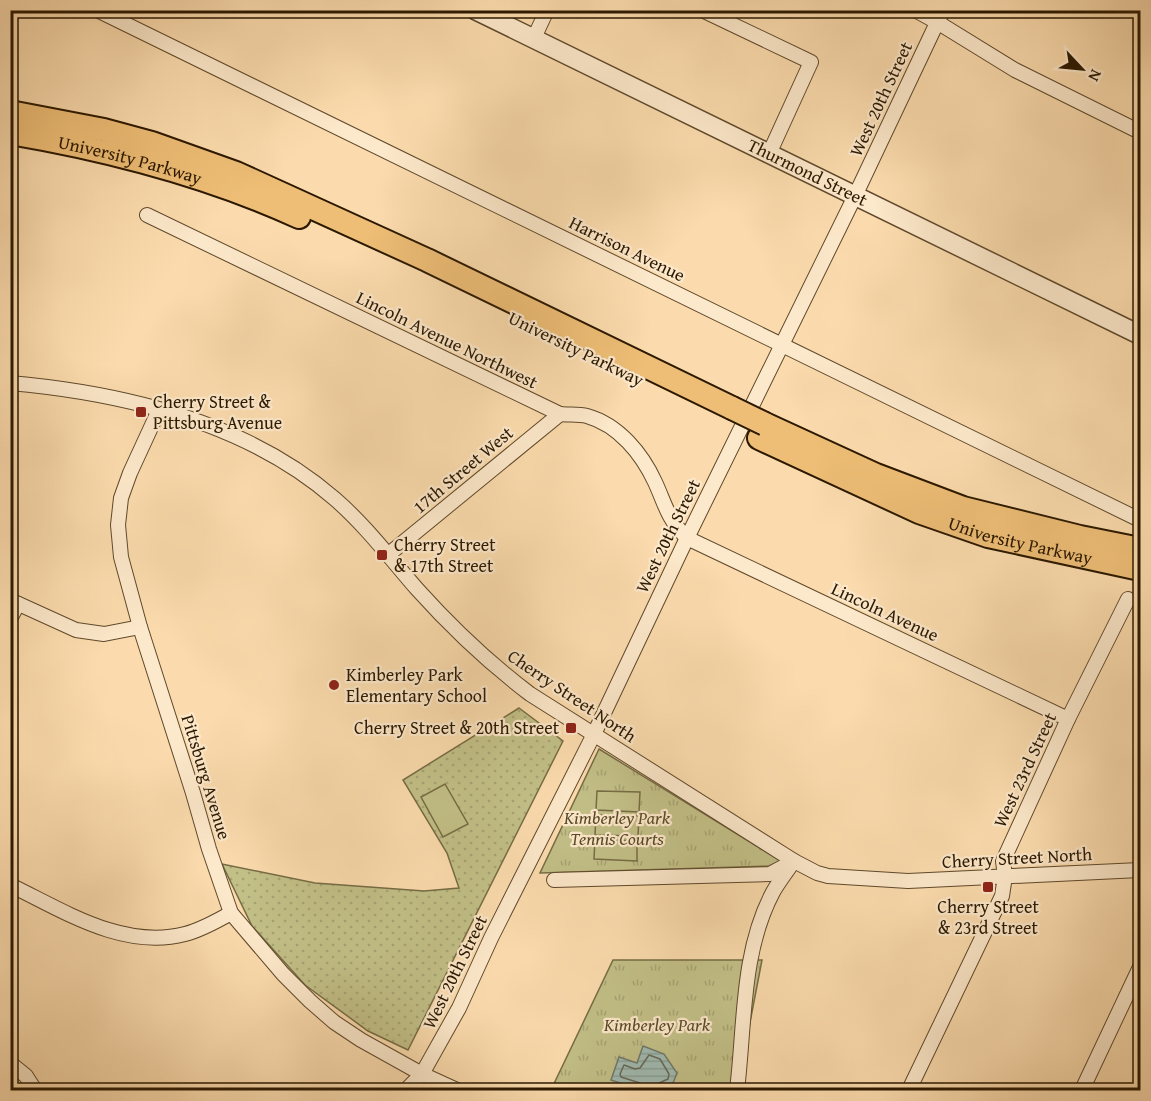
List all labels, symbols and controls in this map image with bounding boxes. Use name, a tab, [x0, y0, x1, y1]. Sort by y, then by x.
street label: West 20th Street	[842, 36, 919, 161]
north arrow	[1052, 39, 1112, 99]
text: N	[1082, 66, 1109, 86]
street label: University Parkway	[56, 128, 206, 191]
street label: Thurmond Street	[743, 131, 873, 213]
street label: Harrison Avenue	[565, 209, 690, 288]
street label: Lincoln Avenue Northwest	[352, 284, 543, 396]
street label: University Parkway	[504, 304, 649, 393]
place label: Cherry Street & Pittsburg Avenue	[153, 388, 282, 436]
marker: Cherry Street & Pittsburg Avenue	[134, 405, 148, 419]
street label: 17th Street West	[407, 419, 519, 520]
street label: West 20th Street	[628, 474, 707, 597]
street label: University Parkway	[945, 509, 1095, 571]
place label: Cherry Street & 17th Street	[394, 531, 496, 579]
marker: Cherry Street & 17th Street	[375, 548, 389, 562]
street label: Lincoln Avenue	[827, 575, 943, 648]
street label: Cherry Street North	[502, 642, 642, 749]
place label: Kimberley Park Elementary School	[346, 661, 487, 709]
marker: Kimberley Park Elementary School	[327, 678, 341, 692]
street label: West 23rd Street	[986, 707, 1063, 832]
street label: Pittsburg Avenue	[175, 711, 238, 843]
place label: Cherry Street & 20th Street	[354, 714, 560, 741]
marker: Cherry Street & 20th Street	[564, 721, 578, 735]
park label: Kimberley Park Tennis Courts	[563, 804, 671, 852]
street label: Cherry Street North	[941, 840, 1093, 875]
marker: Cherry Street & 23rd Street	[981, 880, 995, 894]
place label: Cherry Street & 23rd Street	[937, 893, 1039, 941]
street label: West 20th Street	[415, 910, 494, 1033]
park label: Kimberley Park	[603, 1011, 711, 1038]

